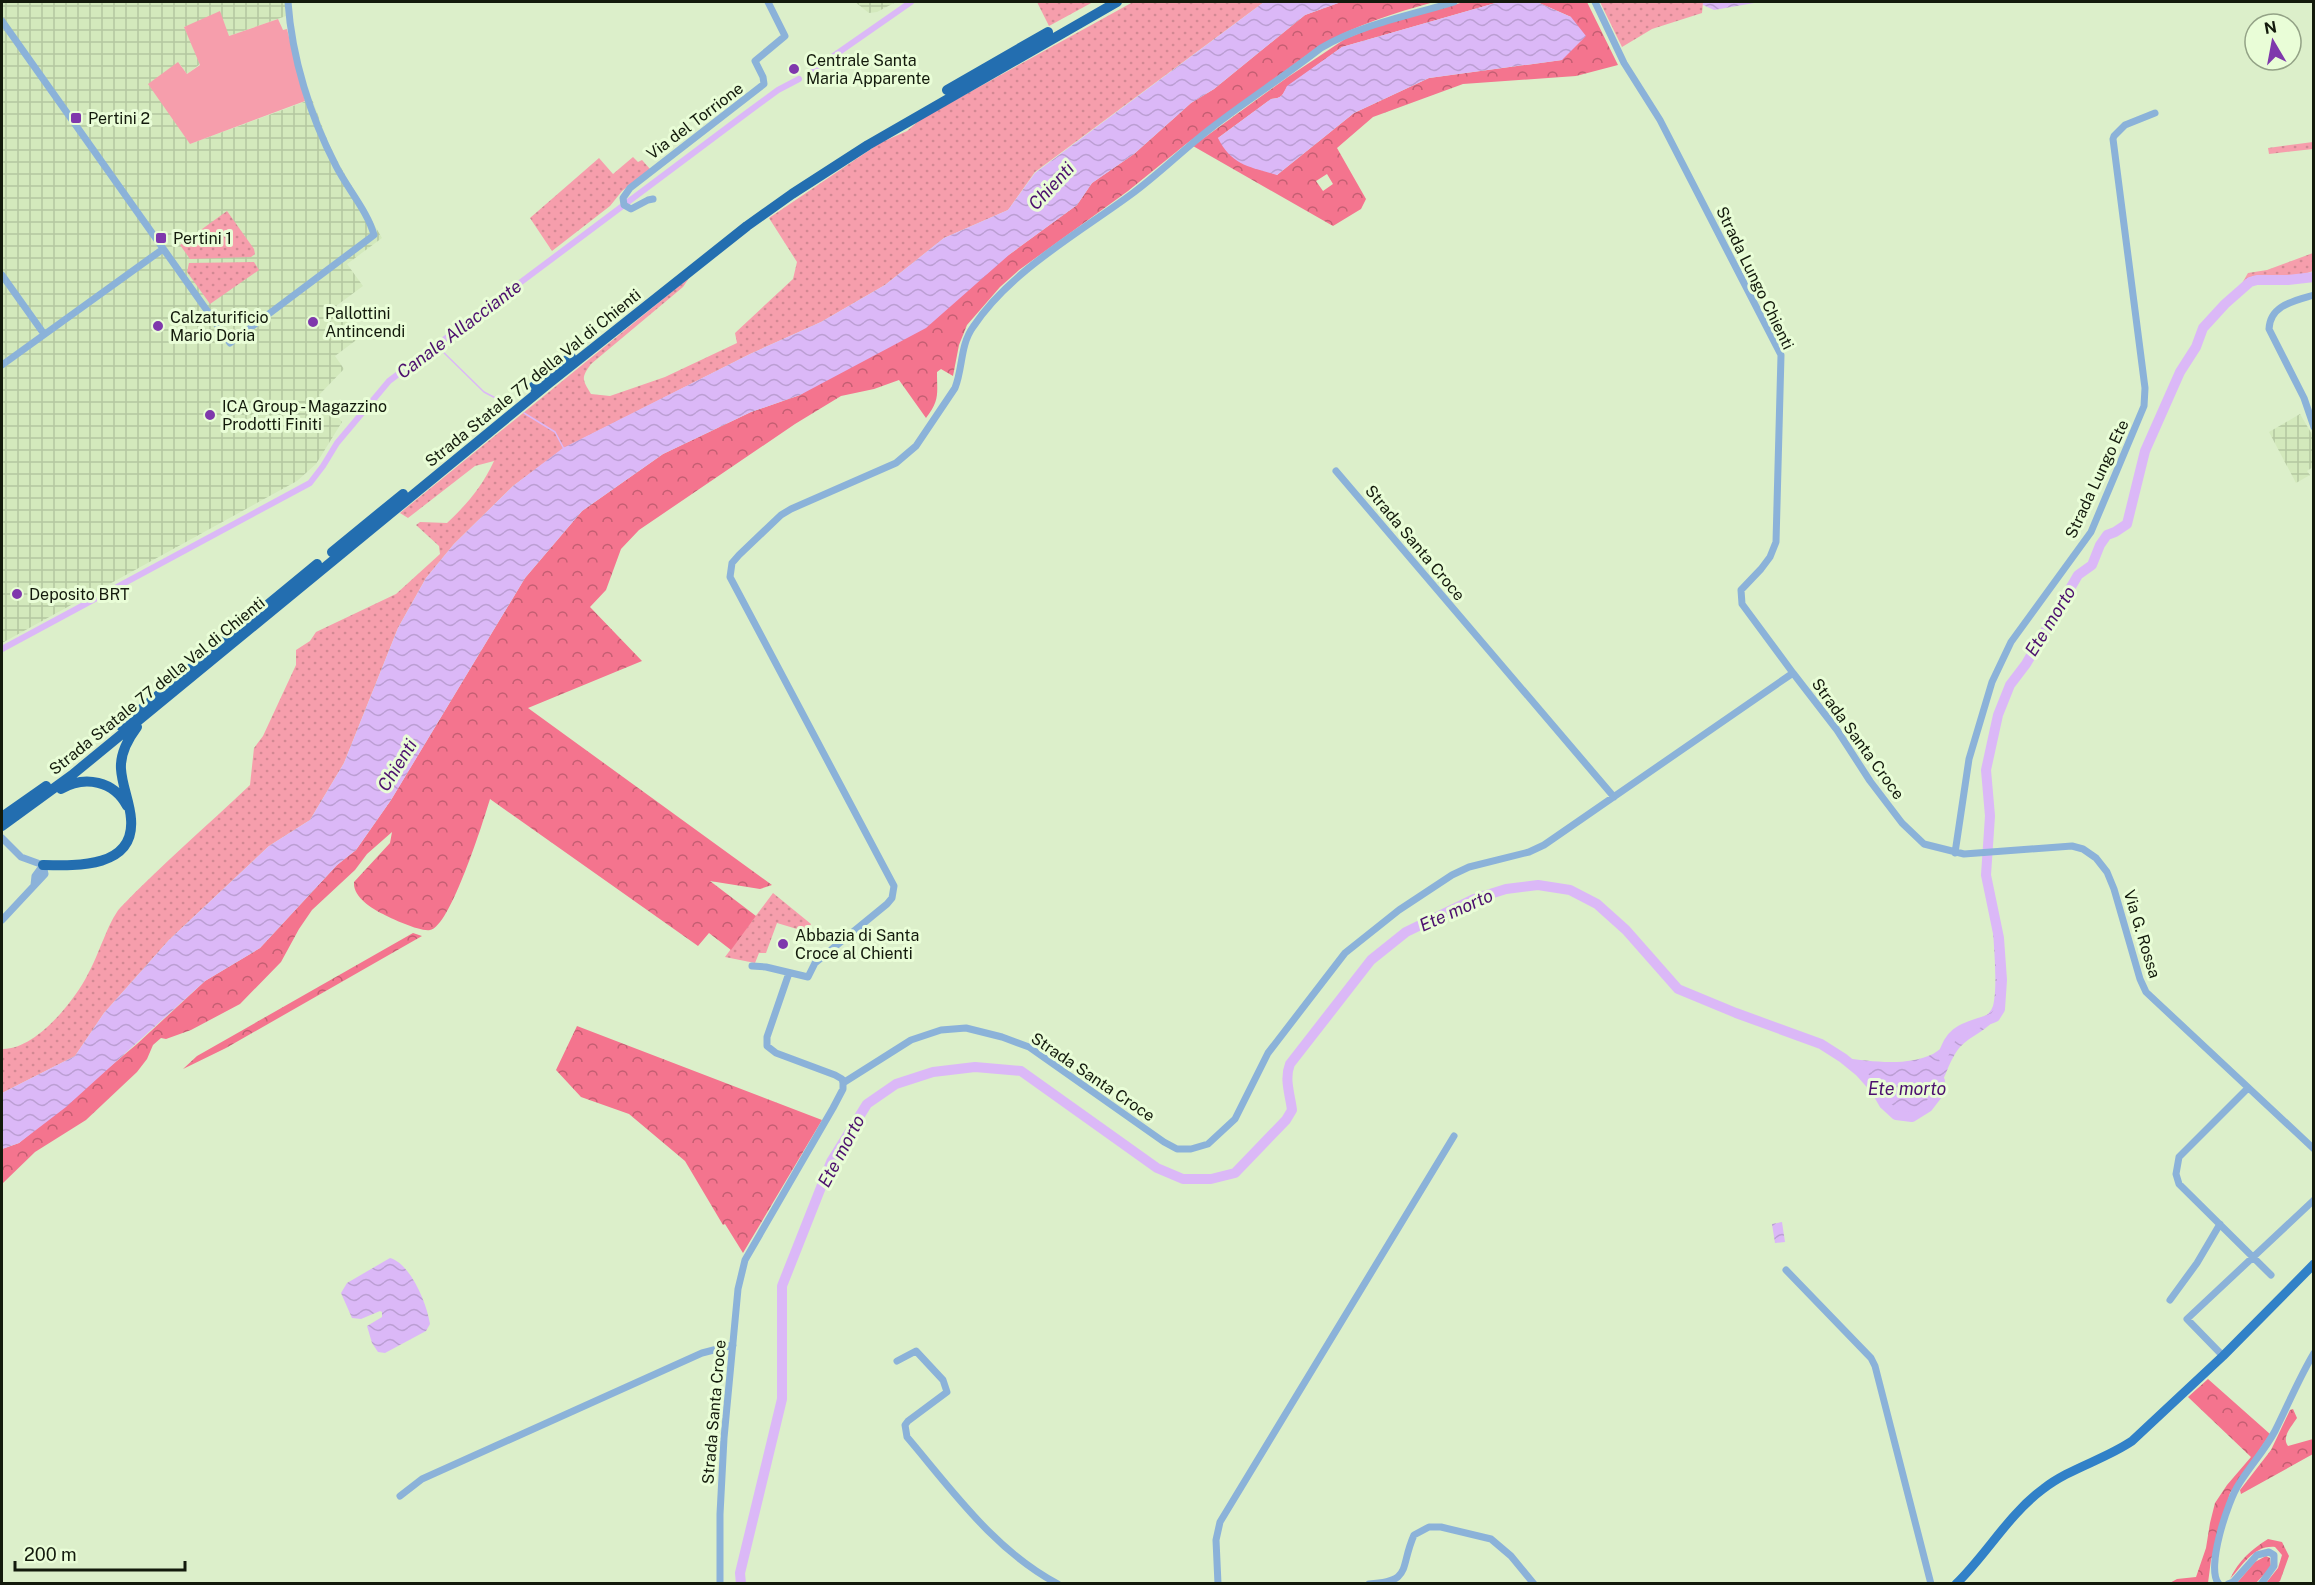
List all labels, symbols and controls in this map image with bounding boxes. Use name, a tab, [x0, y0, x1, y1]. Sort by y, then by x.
north arrow	[2243, 12, 2303, 72]
text: N	[2263, 17, 2278, 38]
place label: Centrale Santa Maria Apparente	[806, 51, 930, 88]
marker: Centrale Santa Maria Apparente	[787, 62, 801, 76]
street label: Via del Torrione	[643, 79, 747, 163]
place label: Pertini 2	[88, 109, 150, 128]
marker: Pertini 2	[69, 111, 83, 125]
water label: Chienti	[1024, 158, 1079, 214]
street label: Strada Lungo Chienti	[1712, 204, 1798, 352]
place label: Pertini 1	[173, 229, 232, 248]
marker: Pertini 1	[154, 231, 168, 245]
water label: Canale Allacciante	[392, 275, 526, 383]
street label: Strada Statale 77 della Val di Chienti	[421, 285, 645, 471]
place label: Pallottini Antincendi	[325, 304, 405, 341]
place label: Calzaturificio Mario Doria	[170, 308, 269, 345]
marker: Pallottini Antincendi	[306, 315, 320, 329]
marker: Calzaturificio Mario Doria	[151, 319, 165, 333]
place label: ICA Group - Magazzino Prodotti Finiti	[222, 397, 387, 434]
marker: ICA Group - Magazzino Prodotti Finiti	[203, 408, 217, 422]
street label: Strada Lungo Ete	[2061, 417, 2133, 541]
street label: Strada Santa Croce	[1361, 481, 1469, 605]
water label: Ete morto	[2020, 582, 2080, 660]
place label: Deposito BRT	[29, 585, 130, 604]
marker: Deposito BRT	[10, 587, 24, 601]
street label: Strada Statale 77 della Val di Chienti	[45, 593, 269, 779]
street label: Strada Santa Croce	[1808, 675, 1908, 803]
water label: Chienti	[373, 735, 421, 795]
water label: Ete morto	[1416, 884, 1496, 936]
street label: Via G. Rossa	[2120, 888, 2164, 980]
place label: Abbazia di Santa Croce al Chienti	[795, 926, 919, 963]
marker: Abbazia di Santa Croce al Chienti	[776, 937, 790, 951]
street label: Strada Santa Croce	[1028, 1029, 1158, 1125]
water label: Ete morto	[1868, 1078, 1946, 1099]
water label: Ete morto	[813, 1111, 869, 1191]
street label: Strada Santa Croce	[698, 1339, 730, 1485]
scale bar	[15, 1534, 184, 1572]
text: 200 m	[24, 1544, 77, 1565]

